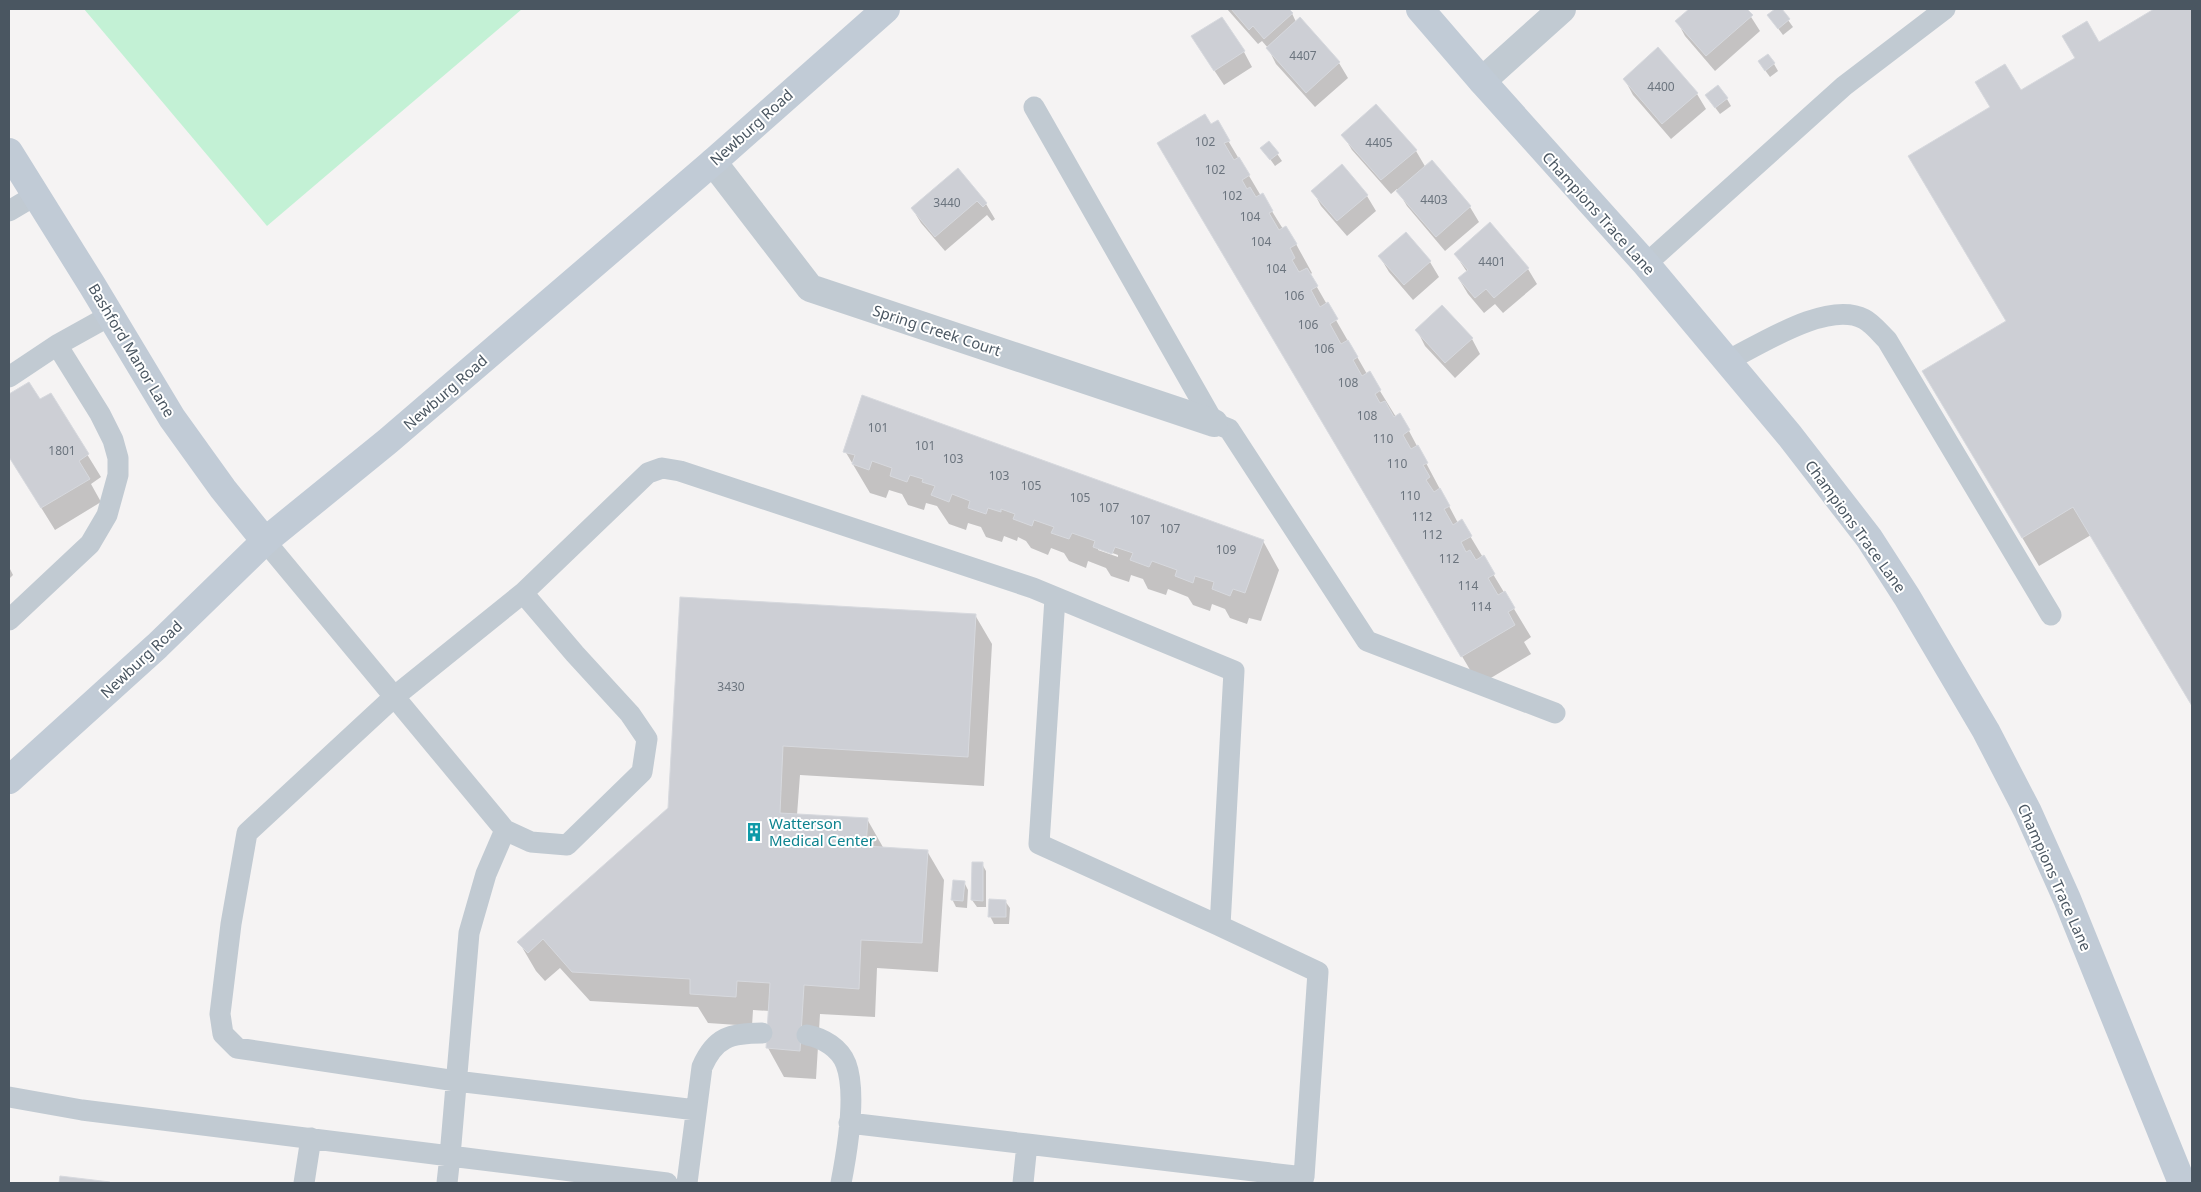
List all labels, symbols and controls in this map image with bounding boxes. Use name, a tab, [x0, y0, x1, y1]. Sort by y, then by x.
house number: 4407	[1289, 47, 1317, 64]
house number: 4400	[1647, 78, 1675, 95]
street label: Newburg Road	[705, 84, 797, 170]
house number: 102	[1195, 133, 1215, 150]
house number: 4405	[1365, 134, 1393, 151]
street label: Champions Trace Lane	[1538, 147, 1660, 279]
house number: 102	[1205, 161, 1225, 178]
house number: 102	[1222, 187, 1242, 204]
house number: 4403	[1420, 191, 1448, 208]
house number: 3440	[933, 194, 961, 211]
house number: 104	[1240, 208, 1260, 225]
house number: 104	[1251, 233, 1271, 250]
house number: 4401	[1478, 253, 1506, 270]
house number: 104	[1266, 260, 1286, 277]
street label: Bashford Manor Lane	[84, 280, 180, 420]
house number: 106	[1284, 287, 1304, 304]
street label: Spring Creek Court	[870, 300, 1004, 360]
house number: 106	[1298, 316, 1318, 333]
house number: 106	[1314, 340, 1334, 357]
street label: Newburg Road	[399, 350, 491, 434]
house number: 108	[1338, 374, 1358, 391]
house number: 108	[1357, 407, 1377, 424]
house number: 101	[868, 419, 888, 436]
house number: 110	[1373, 430, 1393, 447]
house number: 101	[915, 437, 935, 454]
house number: 1801	[48, 442, 76, 459]
house number: 103	[943, 450, 963, 467]
house number: 110	[1387, 455, 1407, 472]
street label: Champions Trace Lane	[1801, 456, 1911, 596]
house number: 103	[989, 467, 1009, 484]
house number: 105	[1021, 477, 1041, 494]
house number: 110	[1400, 487, 1420, 504]
house number: 105	[1070, 489, 1090, 506]
house number: 107	[1099, 499, 1119, 516]
house number: 112	[1412, 508, 1432, 525]
house number: 107	[1130, 511, 1150, 528]
house number: 107	[1160, 520, 1180, 537]
house number: 112	[1422, 526, 1442, 543]
house number: 109	[1216, 541, 1236, 558]
house number: 112	[1439, 550, 1459, 567]
house number: 114	[1458, 577, 1478, 594]
house number: 114	[1471, 598, 1491, 615]
street label: Newburg Road	[96, 616, 186, 702]
house number: 3430	[717, 678, 745, 695]
street label: Champions Trace Lane	[2013, 800, 2097, 954]
place label: Watterson Medical Center	[769, 813, 875, 850]
building icon: Watterson Medical Center	[743, 821, 765, 843]

